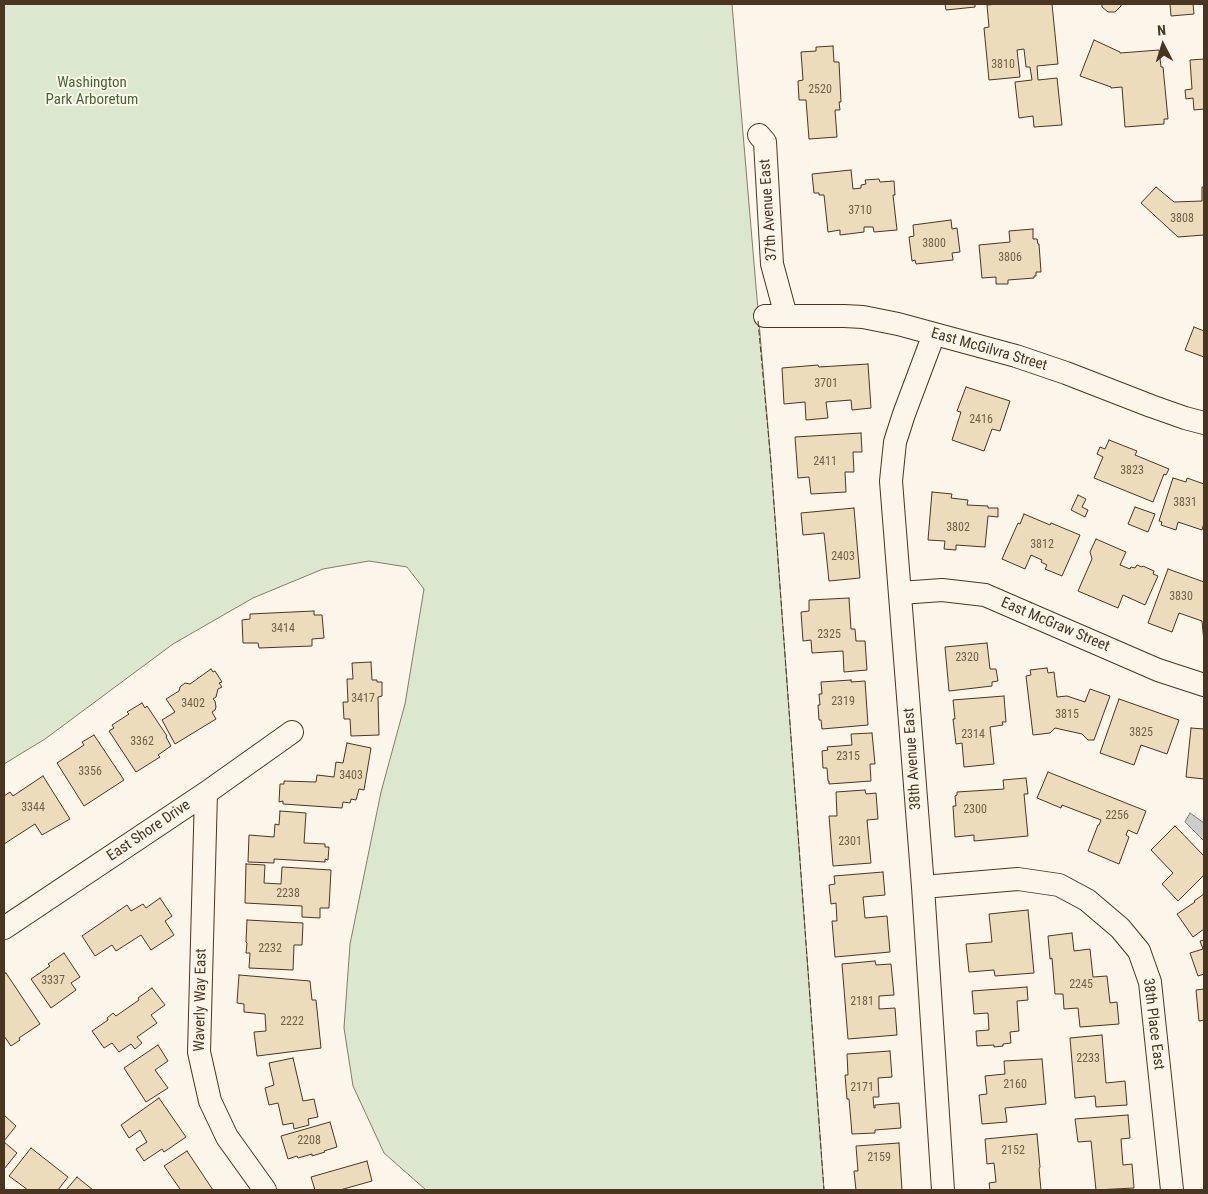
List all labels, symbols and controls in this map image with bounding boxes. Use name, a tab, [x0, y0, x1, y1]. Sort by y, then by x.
north arrow	[1138, 20, 1188, 70]
text: N	[1157, 22, 1167, 38]
house number: 3810	[991, 58, 1015, 72]
park label: Washington Park Arboretum	[46, 74, 138, 109]
house number: 2520	[808, 83, 832, 97]
street label: 37th Avenue East	[756, 158, 782, 262]
house number: 3710	[848, 204, 872, 218]
house number: 3808	[1170, 212, 1194, 226]
house number: 3800	[922, 237, 946, 251]
house number: 3806	[998, 251, 1022, 265]
street label: East McGilvra Street	[929, 325, 1049, 375]
house number: 3701	[814, 377, 838, 391]
house number: 2416	[969, 413, 993, 427]
house number: 2411	[813, 455, 837, 469]
house number: 3823	[1120, 464, 1144, 478]
house number: 3831	[1173, 496, 1197, 510]
house number: 3802	[946, 521, 970, 535]
house number: 3812	[1030, 538, 1054, 552]
house number: 2403	[831, 550, 855, 564]
house number: 3830	[1169, 590, 1193, 604]
street label: East McGraw Street	[998, 594, 1112, 656]
house number: 3414	[271, 622, 295, 636]
house number: 2325	[817, 628, 841, 642]
house number: 2320	[955, 651, 979, 665]
house number: 3417	[351, 692, 375, 706]
house number: 2319	[831, 695, 855, 709]
house number: 3402	[181, 697, 205, 711]
street label: 38th Avenue East	[900, 707, 926, 811]
house number: 3815	[1055, 708, 1079, 722]
house number: 3825	[1129, 726, 1153, 740]
house number: 2314	[961, 728, 985, 742]
house number: 3362	[130, 735, 154, 749]
house number: 2315	[836, 750, 860, 764]
house number: 3356	[78, 765, 102, 779]
house number: 3403	[339, 769, 363, 783]
street label: East Shore Drive	[104, 796, 194, 866]
house number: 3344	[21, 801, 45, 815]
house number: 2300	[963, 803, 987, 817]
house number: 2256	[1105, 809, 1129, 823]
house number: 2301	[838, 835, 862, 849]
house number: 2238	[276, 887, 300, 901]
house number: 2232	[258, 942, 282, 956]
street label: Waverly Way East	[191, 948, 211, 1052]
house number: 3337	[41, 974, 65, 988]
street label: 38th Place East	[1138, 977, 1168, 1071]
house number: 2245	[1069, 978, 1093, 992]
house number: 2181	[850, 995, 874, 1009]
house number: 2222	[280, 1015, 304, 1029]
house number: 2233	[1076, 1052, 1100, 1066]
house number: 2160	[1003, 1078, 1027, 1092]
house number: 2171	[850, 1081, 874, 1095]
house number: 2208	[297, 1134, 321, 1148]
house number: 2152	[1001, 1144, 1025, 1158]
house number: 2159	[867, 1151, 891, 1165]

